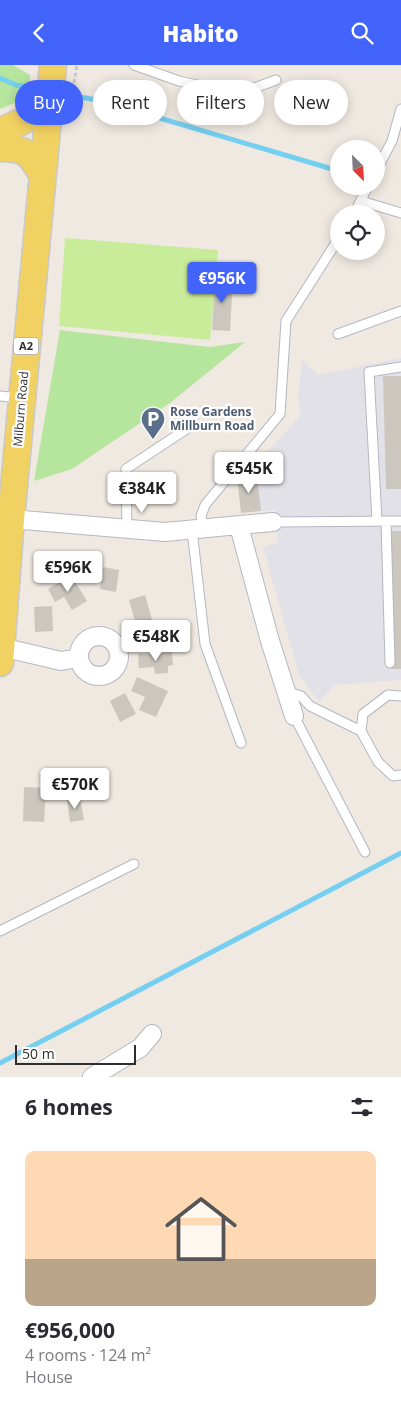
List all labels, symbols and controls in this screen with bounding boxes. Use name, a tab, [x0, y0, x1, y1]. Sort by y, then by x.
text: Habito	[162, 18, 239, 48]
icon: back	[25, 19, 53, 47]
icon: search	[348, 19, 376, 47]
chip: Buy	[15, 80, 83, 125]
chip: Rent	[93, 80, 167, 125]
chip: Filters	[177, 80, 264, 125]
chip: New	[274, 80, 348, 125]
north arrow	[330, 140, 385, 195]
map controls	[330, 140, 385, 260]
button: locate	[330, 205, 385, 260]
pin: €956K	[187, 261, 257, 304]
text: €956K	[198, 267, 246, 289]
road number: A2	[14, 337, 38, 355]
street label: Milburn Road	[9, 371, 32, 447]
place label: Rose Gardens Millburn Road	[170, 403, 254, 434]
parking icon: Rose Gardens Millburn Road	[140, 406, 166, 440]
pin: €545K	[214, 451, 284, 494]
text: €545K	[225, 457, 273, 479]
pin: €384K	[107, 471, 177, 514]
text: €384K	[118, 477, 166, 499]
pin: €596K	[33, 551, 103, 593]
text: €596K	[44, 556, 92, 578]
pin: €548K	[121, 619, 191, 662]
text: €548K	[132, 625, 180, 647]
pin: €570K	[40, 767, 110, 810]
text: €570K	[51, 773, 99, 795]
scale bar	[15, 1042, 136, 1065]
text: 50 m	[22, 1044, 55, 1063]
text: 6 homes	[25, 1093, 113, 1121]
icon: filters	[348, 1093, 376, 1121]
icon: home	[156, 1184, 246, 1274]
text: €956,000	[25, 1316, 115, 1344]
text: 4 rooms · 124 m²	[25, 1344, 151, 1366]
text: House	[25, 1366, 73, 1388]

